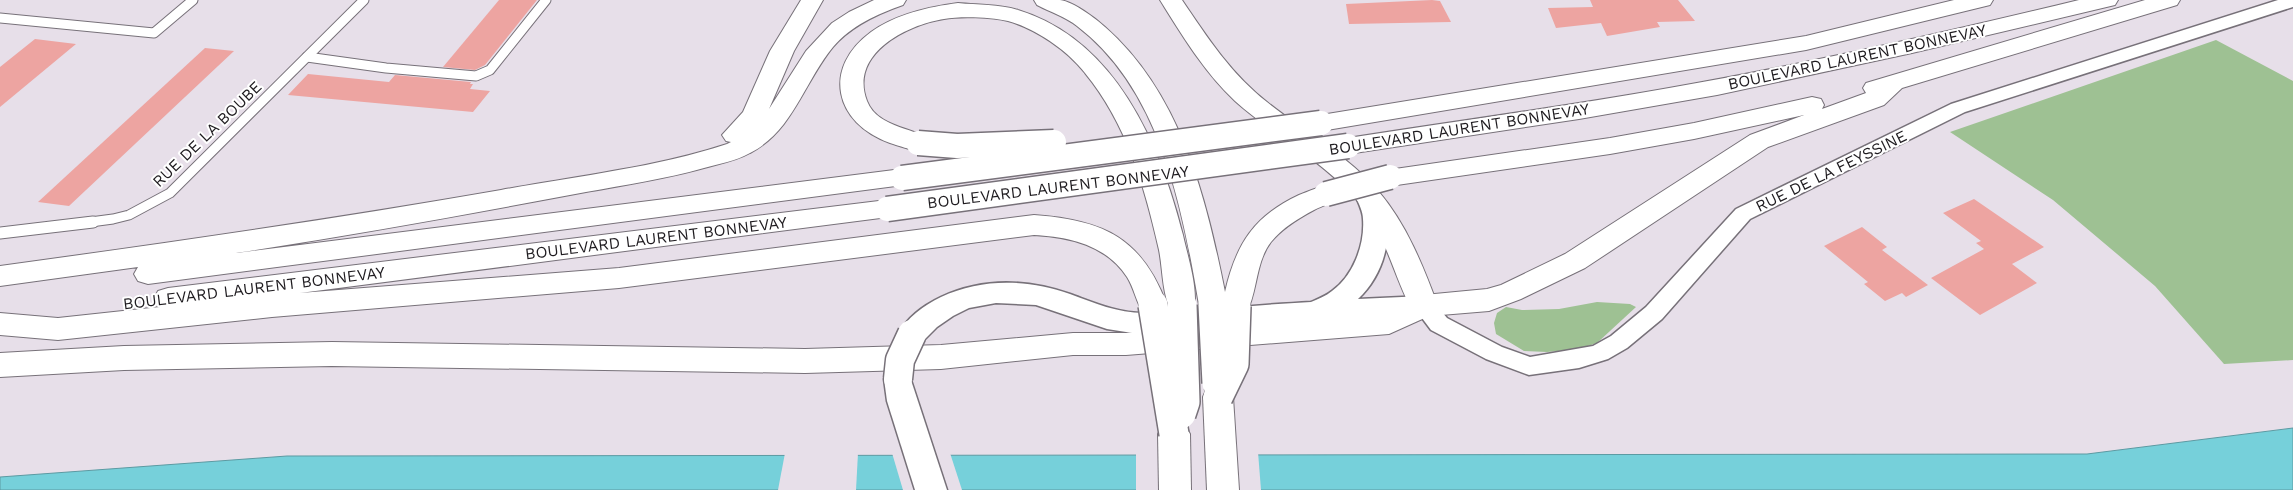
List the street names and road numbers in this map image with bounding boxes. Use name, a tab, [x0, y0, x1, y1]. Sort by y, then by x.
street label: BOULEVARD LAURENT BONNEVAY	[1726, 20, 1988, 94]
street label: RUE DE LA BOUBE	[149, 77, 265, 191]
street label: BOULEVARD LAURENT BONNEVAY	[1327, 99, 1591, 159]
street label: RUE DE LA FEYSSINE	[1752, 126, 1910, 216]
street label: BOULEVARD LAURENT BONNEVAY	[926, 162, 1190, 212]
street label: BOULEVARD LAURENT BONNEVAY	[524, 213, 788, 263]
street label: BOULEVARD LAURENT BONNEVAY	[122, 263, 386, 313]

